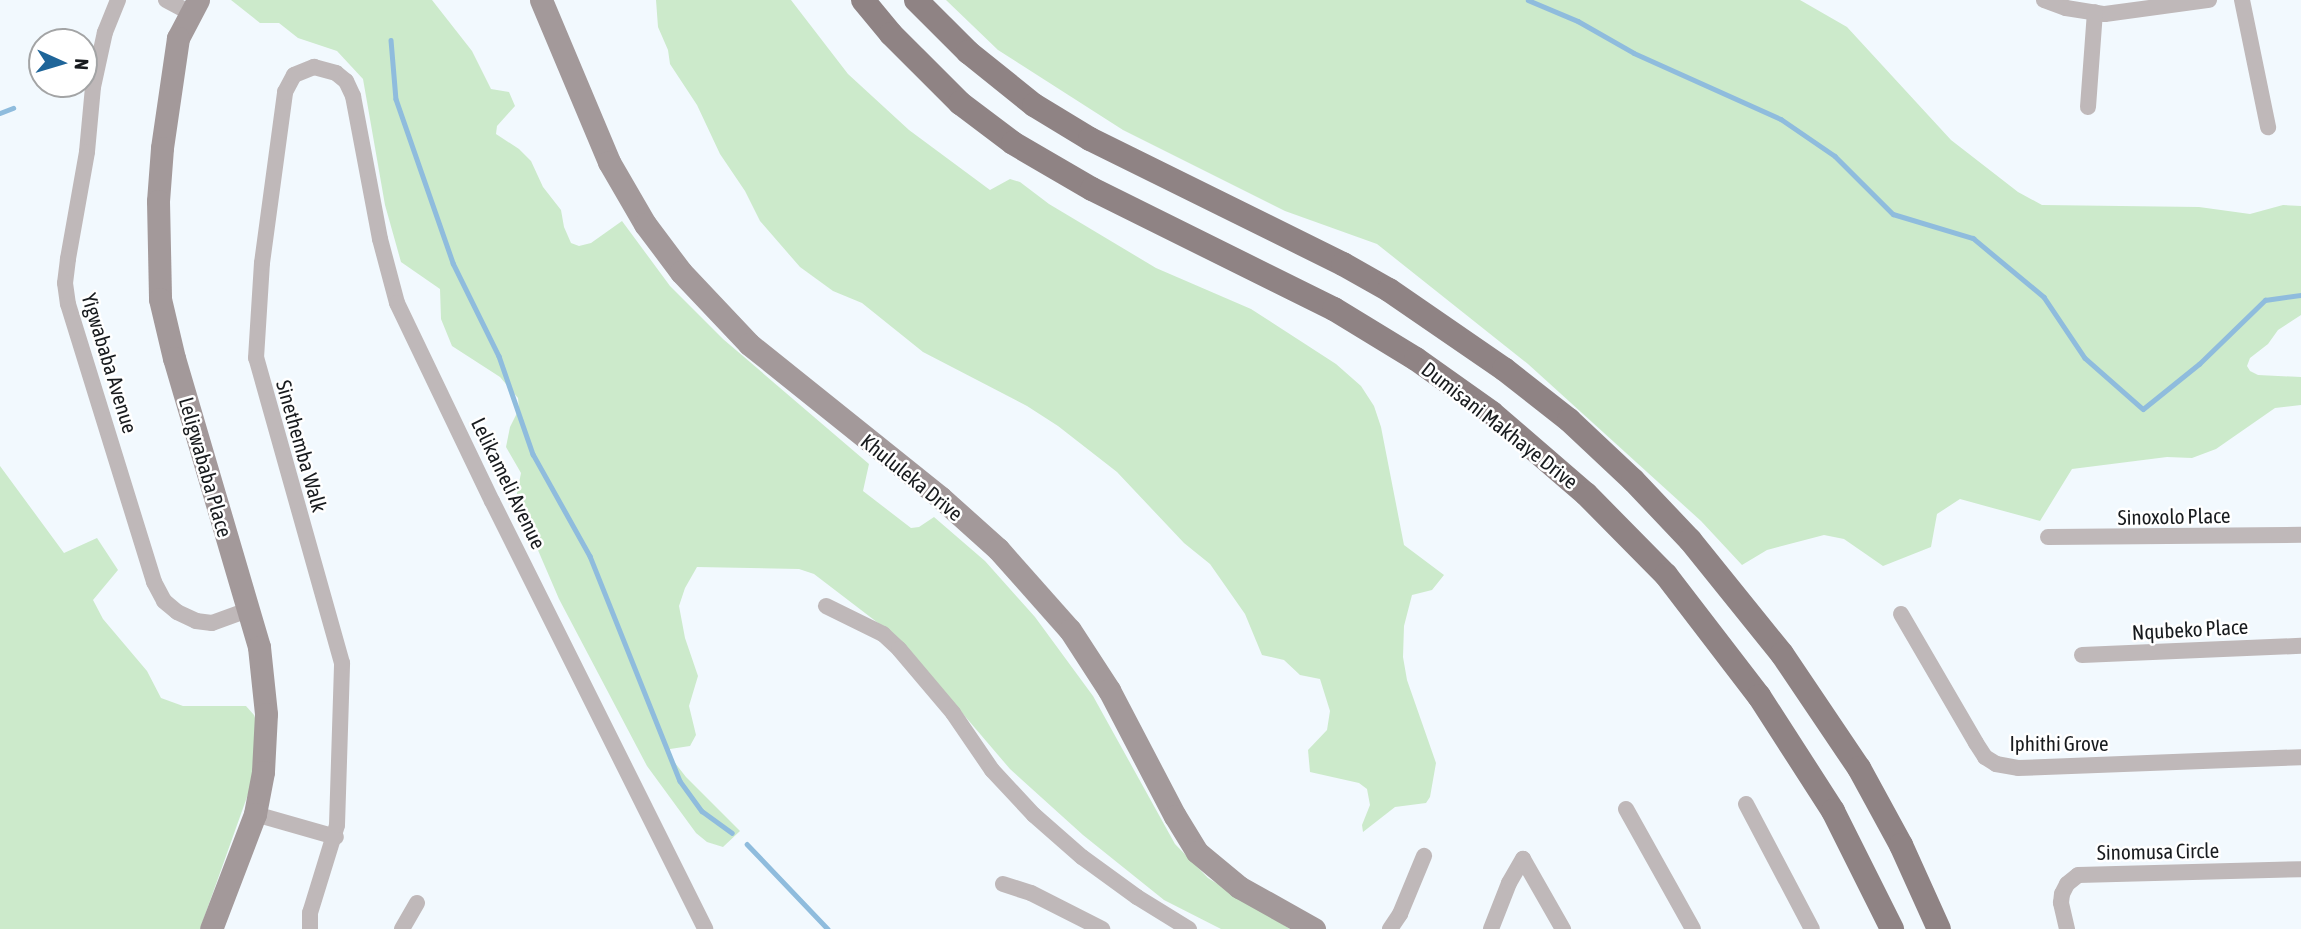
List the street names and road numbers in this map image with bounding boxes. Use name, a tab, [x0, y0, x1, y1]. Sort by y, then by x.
street label: Yigwababa Avenue	[77, 290, 143, 436]
street label: Dumisani Makhaye Drive	[1417, 356, 1583, 494]
street label: Sinethemba Walk	[271, 377, 333, 515]
street label: Leligwababa Place	[174, 394, 238, 540]
street label: Lelikameli Avenue	[466, 413, 552, 553]
street label: Khululeka Drive	[856, 428, 968, 526]
street label: Sinoxolo Place	[2117, 502, 2231, 530]
street label: Nqubeko Place	[2131, 613, 2249, 645]
street label: Iphithi Grove	[2009, 730, 2109, 756]
street label: Sinomusa Circle	[2097, 837, 2219, 865]

